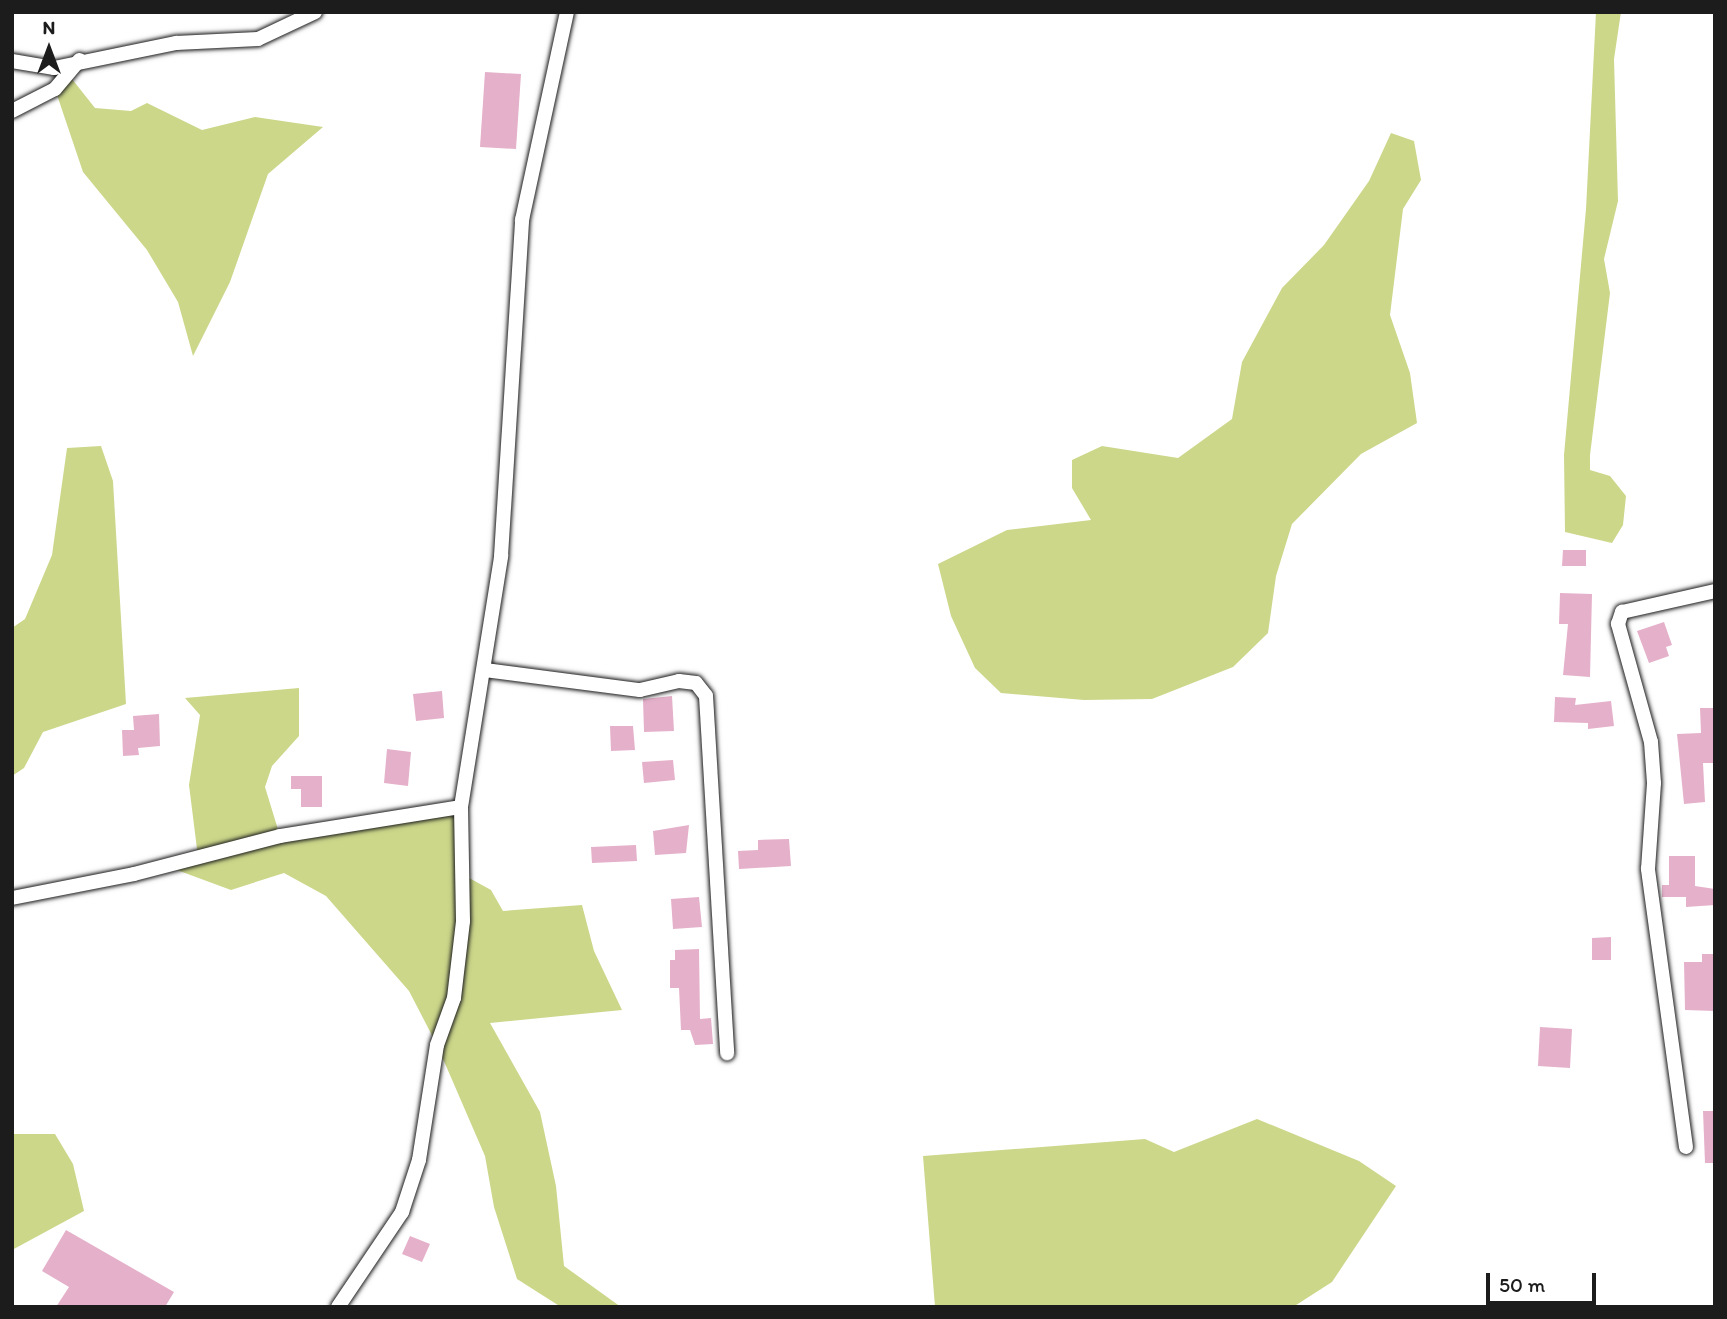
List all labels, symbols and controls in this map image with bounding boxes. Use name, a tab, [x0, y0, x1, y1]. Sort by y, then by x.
north arrow	[14, 14, 84, 84]
text: N	[43, 16, 55, 39]
scale bar	[1489, 1260, 1599, 1304]
text: 50 m	[1499, 1272, 1545, 1297]

